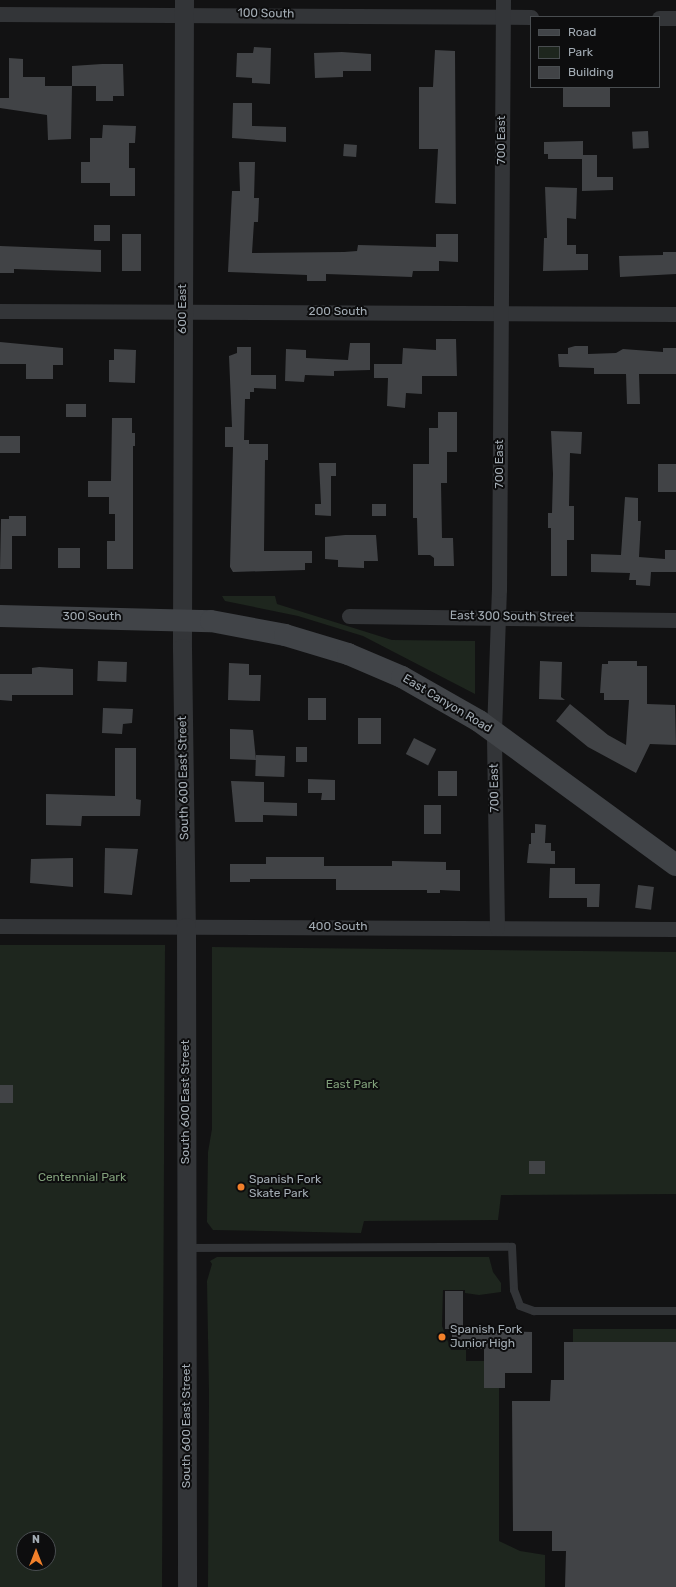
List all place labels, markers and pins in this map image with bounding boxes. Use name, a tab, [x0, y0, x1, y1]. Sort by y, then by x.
place label: Spanish Fork Skate Park	[249, 1173, 321, 1201]
marker: Spanish Fork Skate Park	[236, 1182, 246, 1192]
place label: Spanish Fork Junior High	[450, 1323, 522, 1351]
marker: Spanish Fork Junior High	[437, 1332, 447, 1342]

